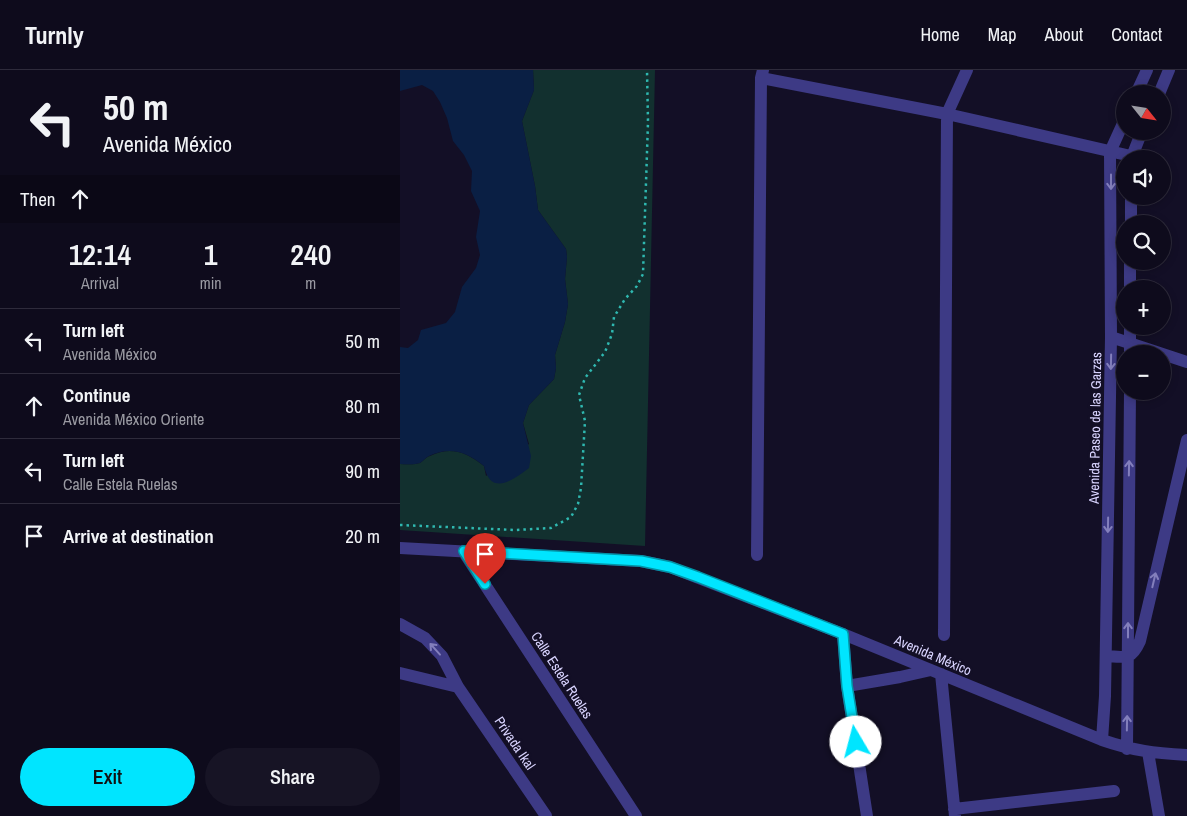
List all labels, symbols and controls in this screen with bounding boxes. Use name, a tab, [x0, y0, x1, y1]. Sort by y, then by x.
text: Turnly	[25, 19, 84, 51]
text: Home	[920, 22, 960, 47]
text: Map	[988, 22, 1017, 47]
text: About	[1045, 22, 1083, 47]
text: Contact	[1111, 22, 1162, 47]
text: 50 m	[103, 84, 168, 131]
north arrow	[1116, 85, 1171, 140]
map controls	[1116, 85, 1171, 400]
icon: left	[20, 90, 85, 155]
text: Avenida México	[103, 129, 232, 159]
button: sound	[1116, 150, 1171, 205]
one-way arrow	[1106, 174, 1116, 190]
icon: ahead	[66, 185, 94, 213]
text: Then	[20, 186, 56, 212]
button: search	[1116, 215, 1171, 270]
text: 12:14	[69, 234, 131, 274]
text: 1	[204, 234, 218, 274]
text: 240	[290, 234, 331, 274]
text: Arrival	[81, 272, 119, 294]
text: min	[200, 272, 222, 294]
text: m	[305, 272, 316, 294]
button: +	[1116, 280, 1171, 335]
text: Turn left	[63, 317, 124, 343]
icon: left	[20, 327, 48, 355]
text: 50 m	[345, 328, 380, 354]
text: Avenida México	[63, 343, 157, 365]
button: −	[1116, 345, 1171, 400]
street label: Avenida Paseo de las Garzas	[1085, 352, 1105, 505]
one-way arrow	[1106, 354, 1116, 370]
text: Continue	[63, 382, 131, 408]
icon: ahead	[20, 392, 48, 420]
text: 80 m	[345, 393, 380, 419]
text: Avenida México Oriente	[63, 408, 204, 430]
text: Turn left	[63, 447, 124, 473]
icon: left	[20, 457, 48, 485]
text: 90 m	[345, 458, 380, 484]
one-way arrow	[1124, 460, 1134, 476]
text: Calle Estela Ruelas	[63, 473, 177, 495]
one-way arrow	[1103, 516, 1113, 533]
icon: arrive	[20, 522, 48, 550]
text: Arrive at destination	[63, 523, 214, 549]
text: 20 m	[345, 523, 380, 549]
pin	[464, 533, 506, 584]
icon: arrive	[471, 540, 499, 568]
one-way arrow	[1150, 572, 1159, 588]
one-way arrow	[1123, 623, 1133, 639]
street label: Calle Estela Ruelas	[527, 628, 597, 722]
street label: Avenida México	[891, 630, 974, 679]
one-way arrow	[429, 643, 441, 656]
street label: Privada Ikal	[491, 713, 539, 773]
position arrow	[829, 715, 881, 767]
one-way arrow	[1123, 715, 1132, 731]
button: Exit	[20, 748, 195, 806]
button: Share	[205, 748, 380, 806]

